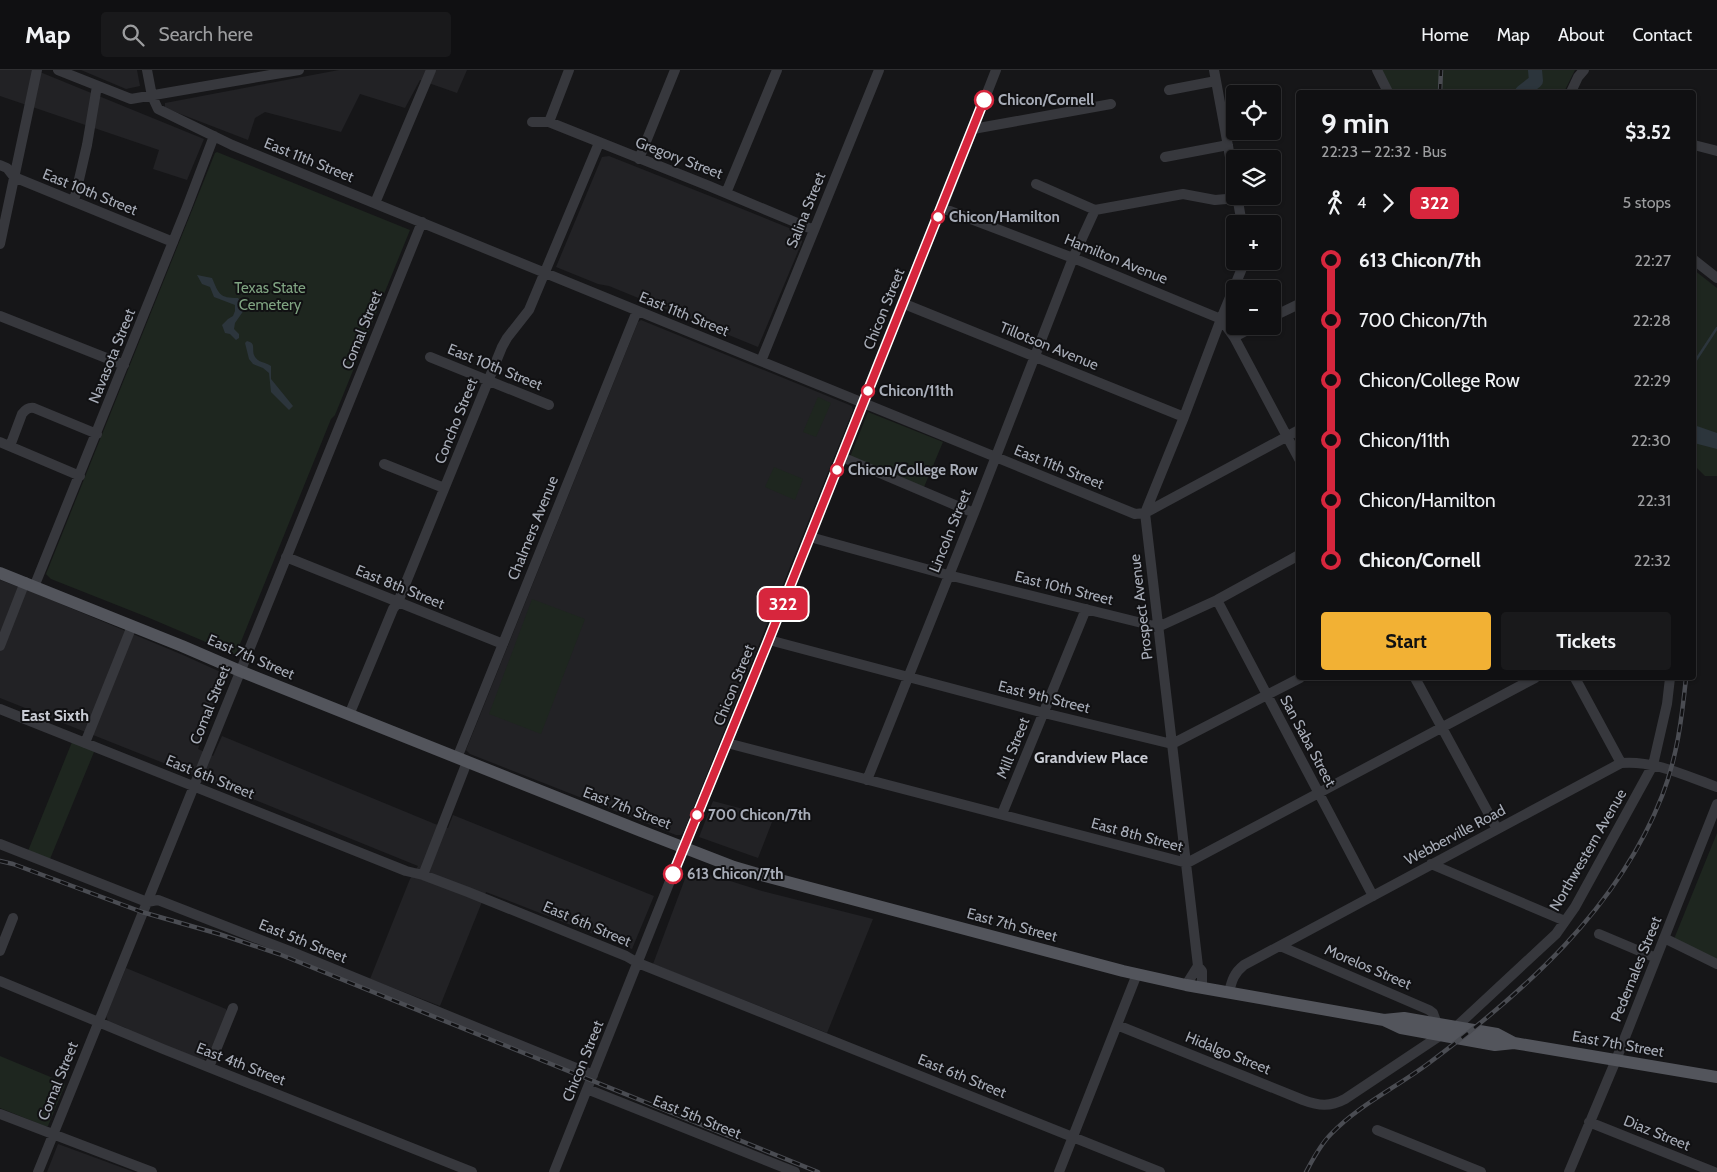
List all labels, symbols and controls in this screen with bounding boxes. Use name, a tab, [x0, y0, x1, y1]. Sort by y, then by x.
search box	[101, 12, 451, 57]
text: Map	[25, 20, 71, 49]
icon: search	[119, 21, 147, 49]
text: Search here	[159, 23, 253, 46]
text: Home	[1421, 24, 1469, 46]
text: Map	[1497, 24, 1530, 46]
text: About	[1558, 24, 1604, 46]
text: Contact	[1632, 24, 1692, 46]
map controls	[1226, 85, 1281, 335]
button: locate	[1226, 85, 1281, 140]
marker: Chicon/Cornell	[974, 90, 994, 110]
place label: Chicon/Cornell	[998, 91, 1094, 109]
text: 9 min	[1321, 106, 1390, 140]
text: $3.52	[1625, 121, 1671, 144]
street label: Gregory Street	[633, 133, 725, 183]
street label: East 11th Street	[262, 134, 356, 186]
text: 22:23 – 22:32 · Bus	[1321, 142, 1447, 161]
button: layers	[1226, 150, 1281, 205]
street label: East 10th Street	[40, 165, 140, 219]
street label: Salina Street	[783, 169, 829, 251]
icon: walk	[1321, 189, 1349, 217]
icon: forward	[1374, 189, 1402, 217]
text: 322	[1420, 192, 1449, 214]
text: 4	[1357, 193, 1366, 212]
text: 5 stops	[1622, 193, 1671, 212]
place label: Chicon/Hamilton	[949, 208, 1060, 226]
marker: Chicon/Hamilton	[931, 210, 945, 224]
button: +	[1226, 215, 1281, 270]
street label: Hamilton Avenue	[1062, 230, 1171, 288]
text: 613 Chicon/7th	[1359, 249, 1481, 272]
text: 22:27	[1634, 251, 1671, 270]
street label: Chicon Street	[860, 266, 908, 352]
park label: Texas State Cemetery	[234, 279, 306, 314]
button: −	[1226, 280, 1281, 335]
street label: Comal Street	[338, 288, 386, 372]
street label: East 11th Street	[637, 288, 731, 340]
street label: Navasota Street	[85, 306, 139, 406]
text: 700 Chicon/7th	[1359, 309, 1487, 332]
text: 22:28	[1633, 311, 1671, 330]
street label: Tillotson Avenue	[997, 318, 1101, 374]
street label: East 10th Street	[445, 340, 545, 394]
text: Chicon/College Row	[1359, 369, 1520, 392]
text: 22:29	[1633, 371, 1671, 390]
street label: Concho Street	[431, 376, 481, 466]
place label: Chicon/11th	[879, 382, 953, 400]
marker: Chicon/11th	[861, 384, 875, 398]
text: Chicon/11th	[1359, 429, 1450, 452]
text: 22:30	[1631, 431, 1671, 450]
street label: East 11th Street	[1012, 441, 1106, 493]
place label: Chicon/College Row	[848, 461, 978, 479]
marker: Chicon/College Row	[830, 463, 844, 477]
street label: Chalmers Avenue	[504, 473, 562, 583]
street label: Lincoln Street	[925, 487, 975, 575]
text: Chicon/Hamilton	[1359, 489, 1496, 512]
text: 22:31	[1637, 491, 1671, 510]
text: Chicon/Cornell	[1359, 549, 1481, 572]
text: 22:32	[1634, 551, 1671, 570]
street label: Prospect Avenue	[1126, 553, 1156, 661]
street label: East 8th Street	[353, 561, 447, 613]
street label: East 10th Street	[1013, 567, 1115, 609]
line badge: 322	[754, 588, 812, 620]
text: 322	[769, 593, 797, 615]
button: Start	[1321, 612, 1491, 670]
button: Tickets	[1501, 612, 1671, 670]
street label: East 7th Street	[205, 631, 297, 683]
street label: Chicon Street	[710, 642, 758, 728]
street label: Comal Street	[186, 663, 234, 747]
street label: East 9th Street	[996, 677, 1092, 717]
street label: San Saba Street	[1276, 692, 1340, 790]
district label: East Sixth	[21, 706, 89, 725]
street label: Mill Street	[993, 715, 1033, 781]
district label: Grandview Place	[1034, 748, 1148, 767]
street label: East 6th Street	[163, 751, 257, 803]
street label: East 7th Street	[580, 783, 674, 833]
street label: Northwestern Avenue	[1546, 786, 1630, 914]
street label: Webberville Road	[1402, 801, 1508, 869]
place label: 700 Chicon/7th	[708, 806, 811, 824]
marker: 700 Chicon/7th	[690, 808, 704, 822]
street label: East 8th Street	[1089, 814, 1185, 856]
marker: 613 Chicon/7th	[663, 864, 683, 884]
place label: 613 Chicon/7th	[687, 865, 783, 883]
street label: East 6th Street	[540, 897, 634, 951]
street label: East 7th Street	[965, 904, 1059, 946]
street label: Pedernales Street	[1607, 914, 1665, 1024]
street label: East 5th Street	[256, 915, 350, 967]
street label: Morelos Street	[1322, 941, 1414, 993]
street label: Chicon Street	[559, 1018, 607, 1104]
street label: East 7th Street	[1571, 1027, 1665, 1061]
street label: Hidalgo Street	[1183, 1028, 1273, 1078]
street label: Comal Street	[34, 1039, 82, 1123]
street label: East 4th Street	[194, 1039, 288, 1089]
street label: East 6th Street	[915, 1050, 1009, 1102]
street label: East 5th Street	[650, 1091, 744, 1143]
street label: Diaz Street	[1621, 1112, 1693, 1154]

